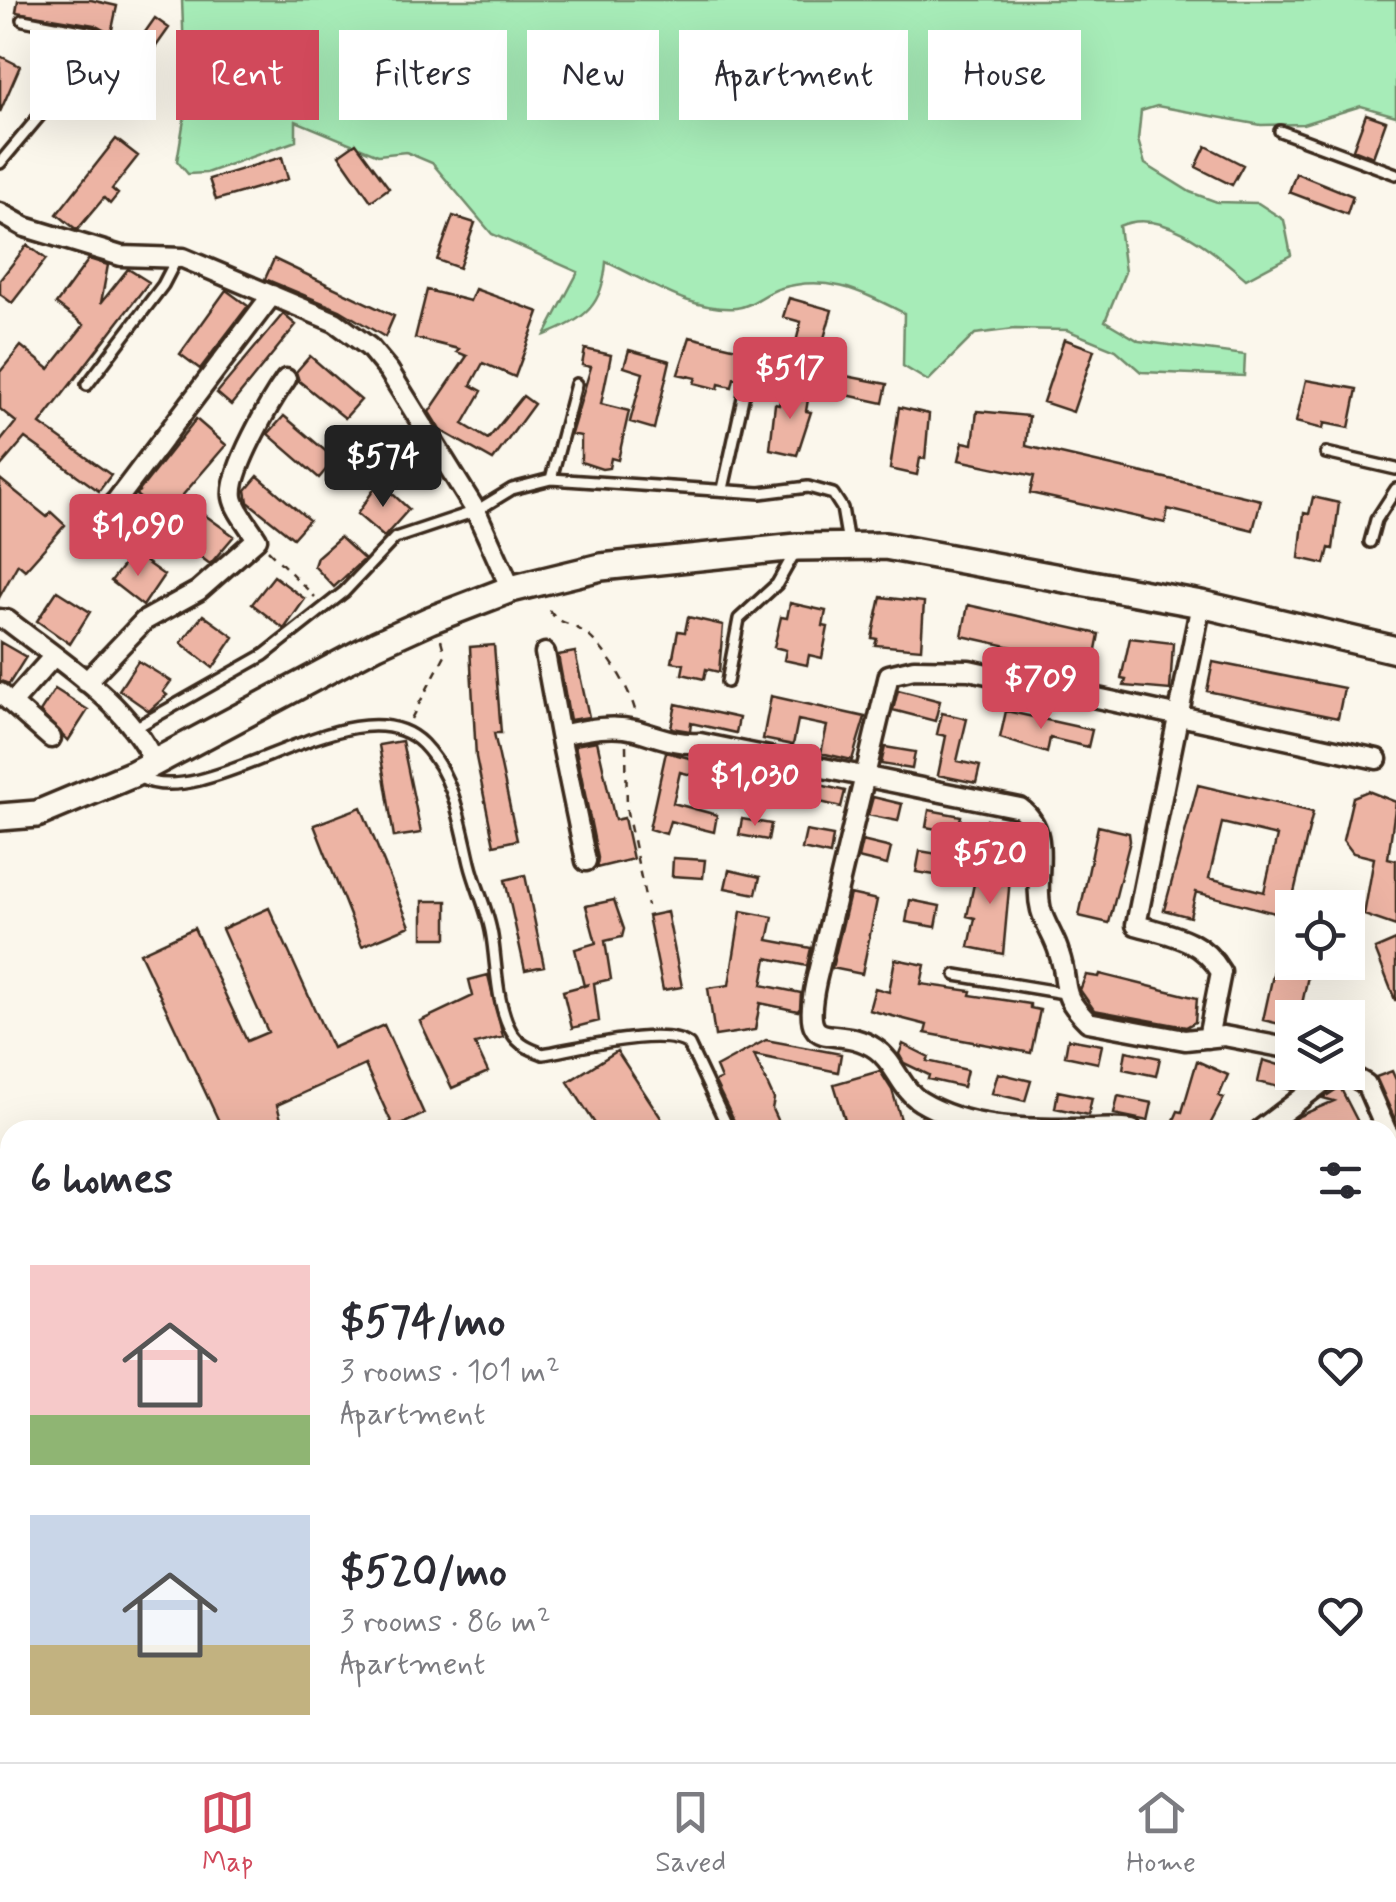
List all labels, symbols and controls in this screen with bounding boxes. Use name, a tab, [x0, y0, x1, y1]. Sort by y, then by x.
chip: Buy	[30, 30, 156, 120]
chip: Rent	[176, 30, 319, 120]
chip: Filters	[339, 30, 507, 120]
chip: New	[527, 30, 659, 120]
chip: Apartment	[679, 30, 908, 120]
chip: House	[928, 30, 1081, 120]
pin: $517	[731, 337, 849, 422]
text: $517	[755, 348, 825, 390]
pin: $574	[324, 425, 442, 510]
text: $574	[347, 436, 420, 478]
pin: $1,090	[57, 494, 219, 579]
text: $1,090	[91, 505, 185, 547]
pin: $709	[982, 647, 1100, 732]
text: $709	[1004, 658, 1078, 700]
pin: $1,030	[674, 744, 836, 829]
text: $1,030	[710, 755, 800, 797]
pin: $520	[931, 822, 1049, 907]
text: $520	[953, 833, 1027, 875]
map controls	[1275, 890, 1365, 1090]
button: locate	[1275, 890, 1365, 980]
button: layers	[1275, 1000, 1365, 1090]
text: 6 homes	[30, 1153, 173, 1208]
icon: filters	[1313, 1153, 1368, 1208]
text: $574/mo	[340, 1296, 505, 1351]
icon: home	[110, 1305, 230, 1425]
icon: heart	[1313, 1338, 1368, 1393]
text: 3 rooms · 101 m²	[340, 1351, 560, 1393]
text: Apartment	[340, 1393, 485, 1435]
text: $520/mo	[340, 1546, 507, 1601]
icon: home	[110, 1555, 230, 1675]
icon: heart	[1313, 1588, 1368, 1643]
text: 3 rooms · 86 m²	[340, 1601, 551, 1643]
text: Apartment	[340, 1643, 485, 1685]
tab: Map	[200, 1785, 255, 1882]
tab: Saved	[655, 1785, 726, 1882]
tab: Home	[1126, 1785, 1196, 1882]

